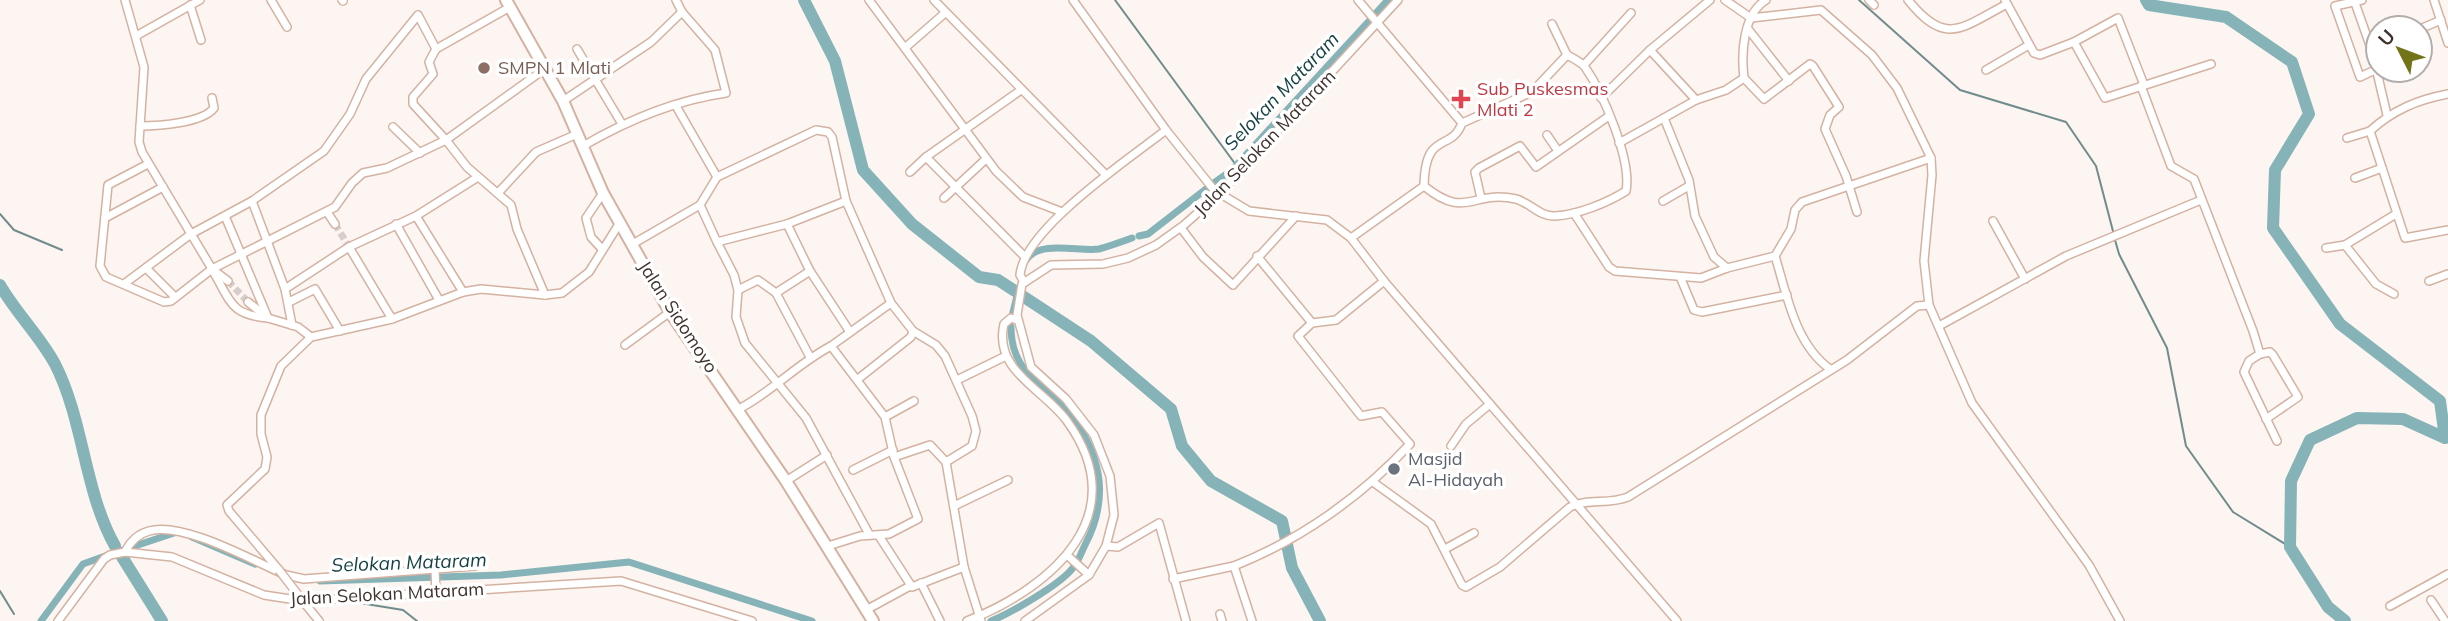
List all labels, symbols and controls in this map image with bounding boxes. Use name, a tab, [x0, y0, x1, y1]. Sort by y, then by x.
north arrow	[2364, 14, 2434, 84]
text: U	[2373, 24, 2400, 51]
water label: Selokan Mataram	[1218, 27, 1344, 155]
place label: SMPN 1 Mlati	[498, 56, 611, 79]
marker: SMPN 1 Mlati	[476, 60, 492, 76]
street label: Jalan Selokan Mataram	[1189, 65, 1340, 221]
place label: Sub Puskesmas Mlati 2	[1477, 77, 1608, 121]
marker: Sub Puskesmas Mlati 2	[1451, 89, 1471, 109]
street label: Jalan Sidomoyo	[634, 256, 723, 377]
place label: Masjid Al-Hidayah	[1408, 447, 1504, 491]
marker: Masjid Al-Hidayah	[1386, 461, 1402, 477]
water label: Selokan Mataram	[331, 547, 487, 577]
street label: Jalan Selokan Mataram	[289, 577, 485, 610]

